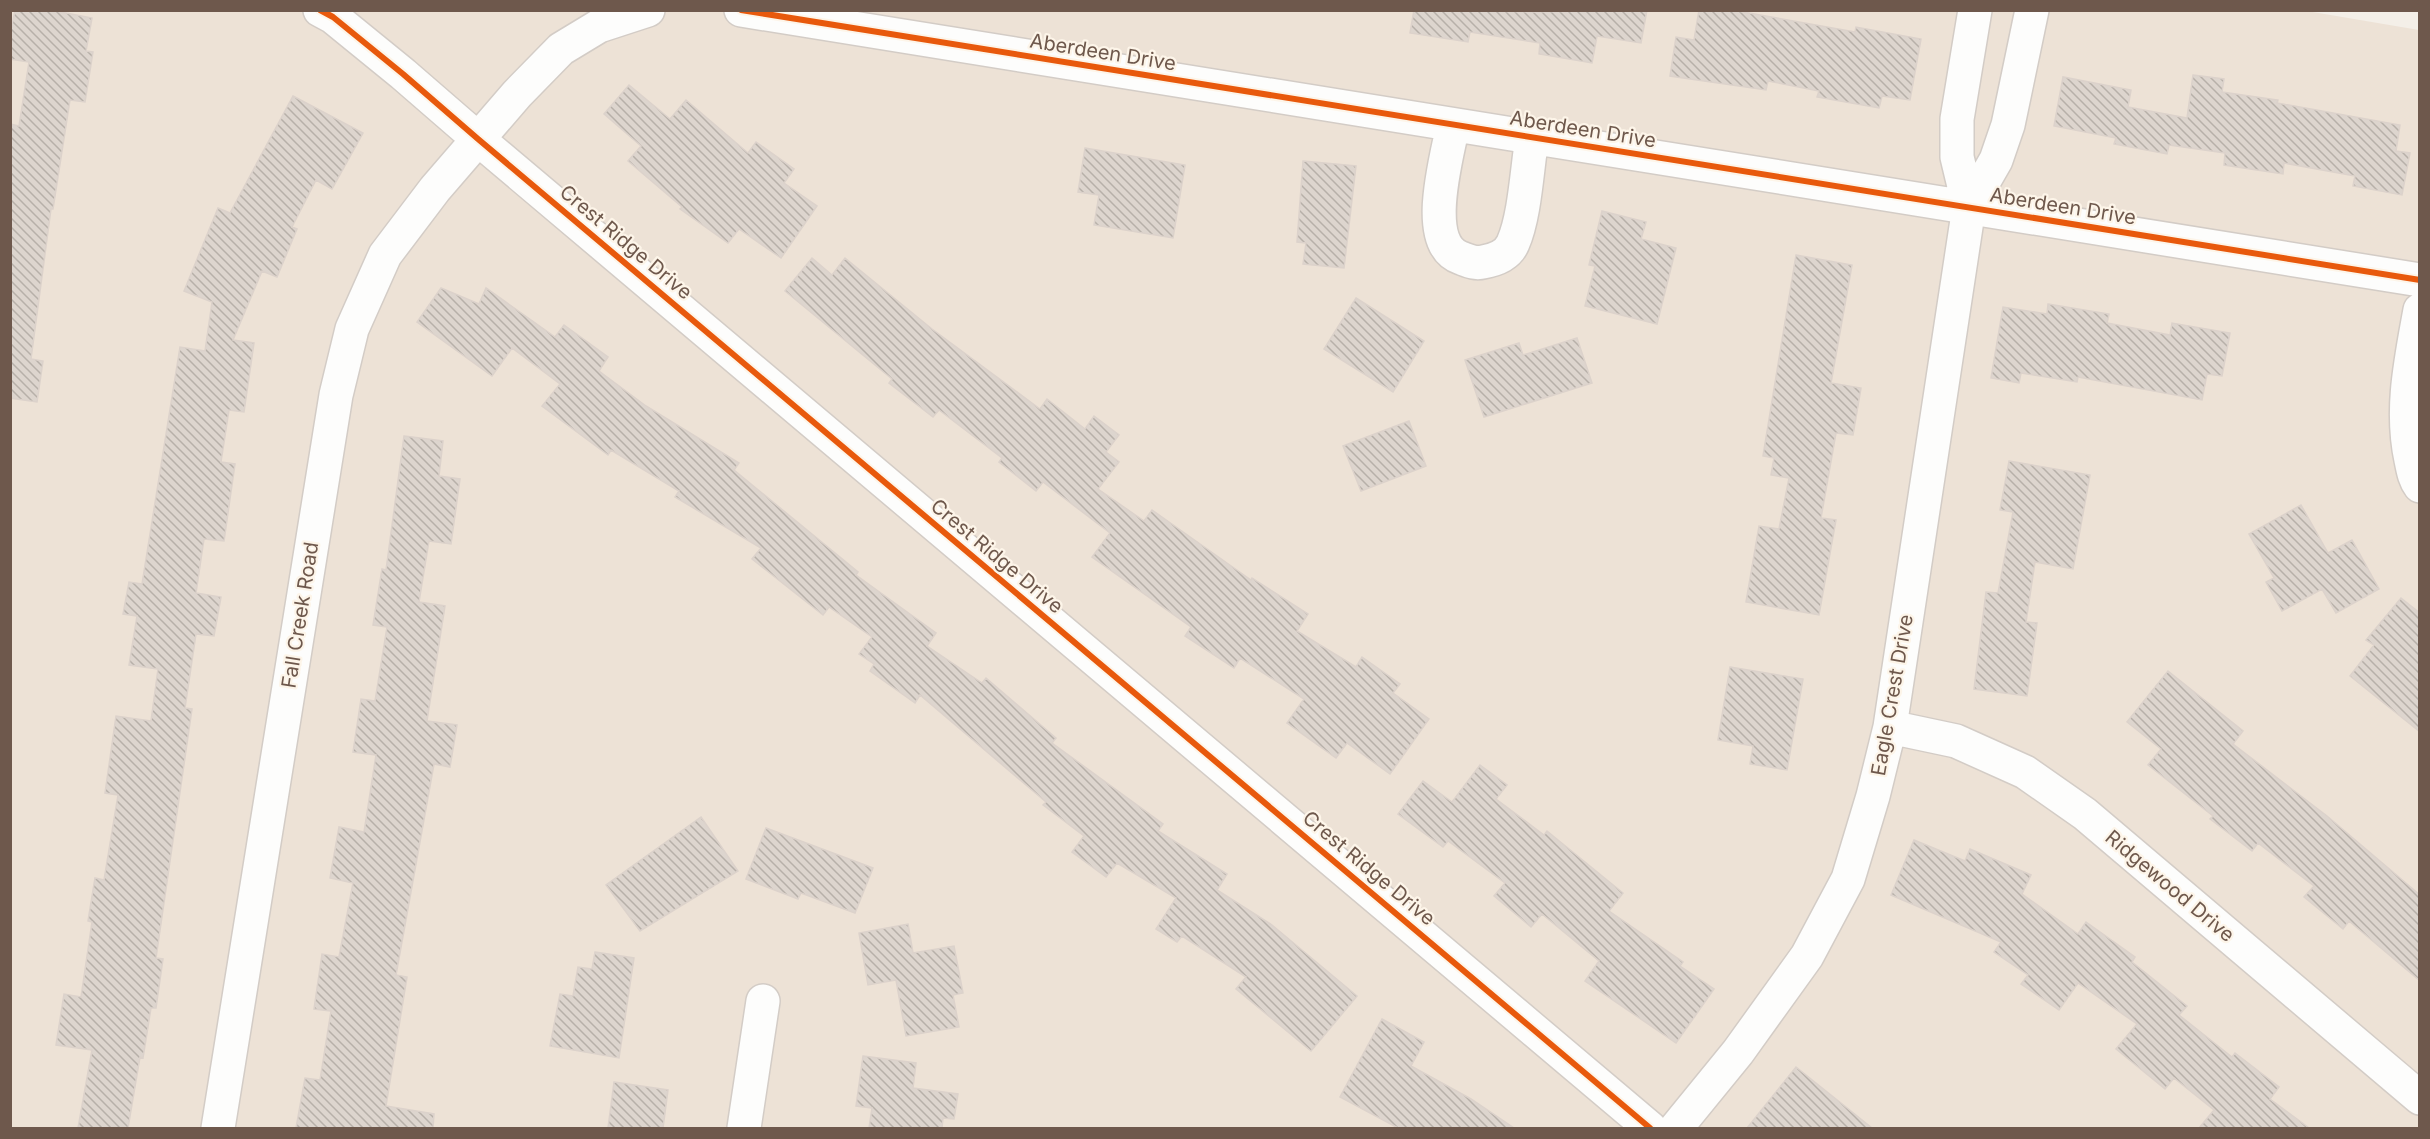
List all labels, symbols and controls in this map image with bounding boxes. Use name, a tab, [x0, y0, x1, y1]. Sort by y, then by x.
street label: Aberdeen Drive	[1028, 29, 1178, 75]
street label: Aberdeen Drive	[1508, 106, 1658, 152]
street label: Crest Ridge Drive	[555, 180, 697, 304]
street label: Aberdeen Drive	[1988, 183, 2138, 229]
street label: Crest Ridge Drive	[926, 494, 1068, 618]
street label: Fall Creek Road	[277, 540, 323, 690]
street label: Eagle Crest Drive	[1866, 612, 1918, 778]
street label: Crest Ridge Drive	[1298, 806, 1440, 930]
street label: Ridgewood Drive	[2101, 825, 2239, 947]

